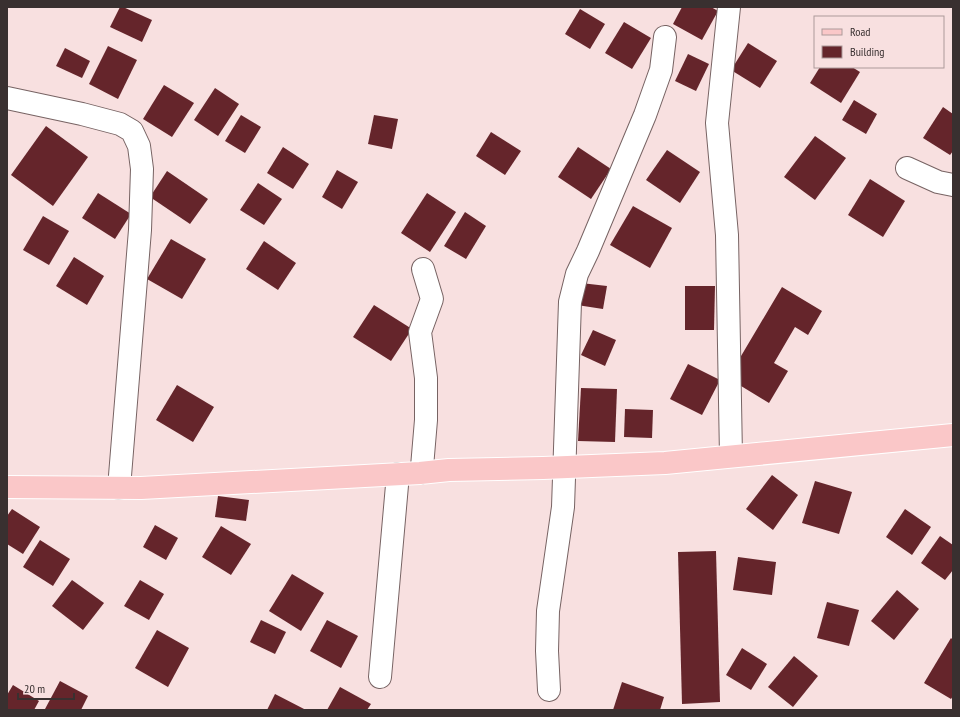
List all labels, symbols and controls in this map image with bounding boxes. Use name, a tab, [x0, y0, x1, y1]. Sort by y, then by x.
legend	[814, 16, 944, 68]
text: Road	[850, 24, 870, 39]
text: Building	[850, 44, 885, 59]
scale bar	[18, 675, 74, 701]
text: 20 m	[24, 681, 45, 696]

